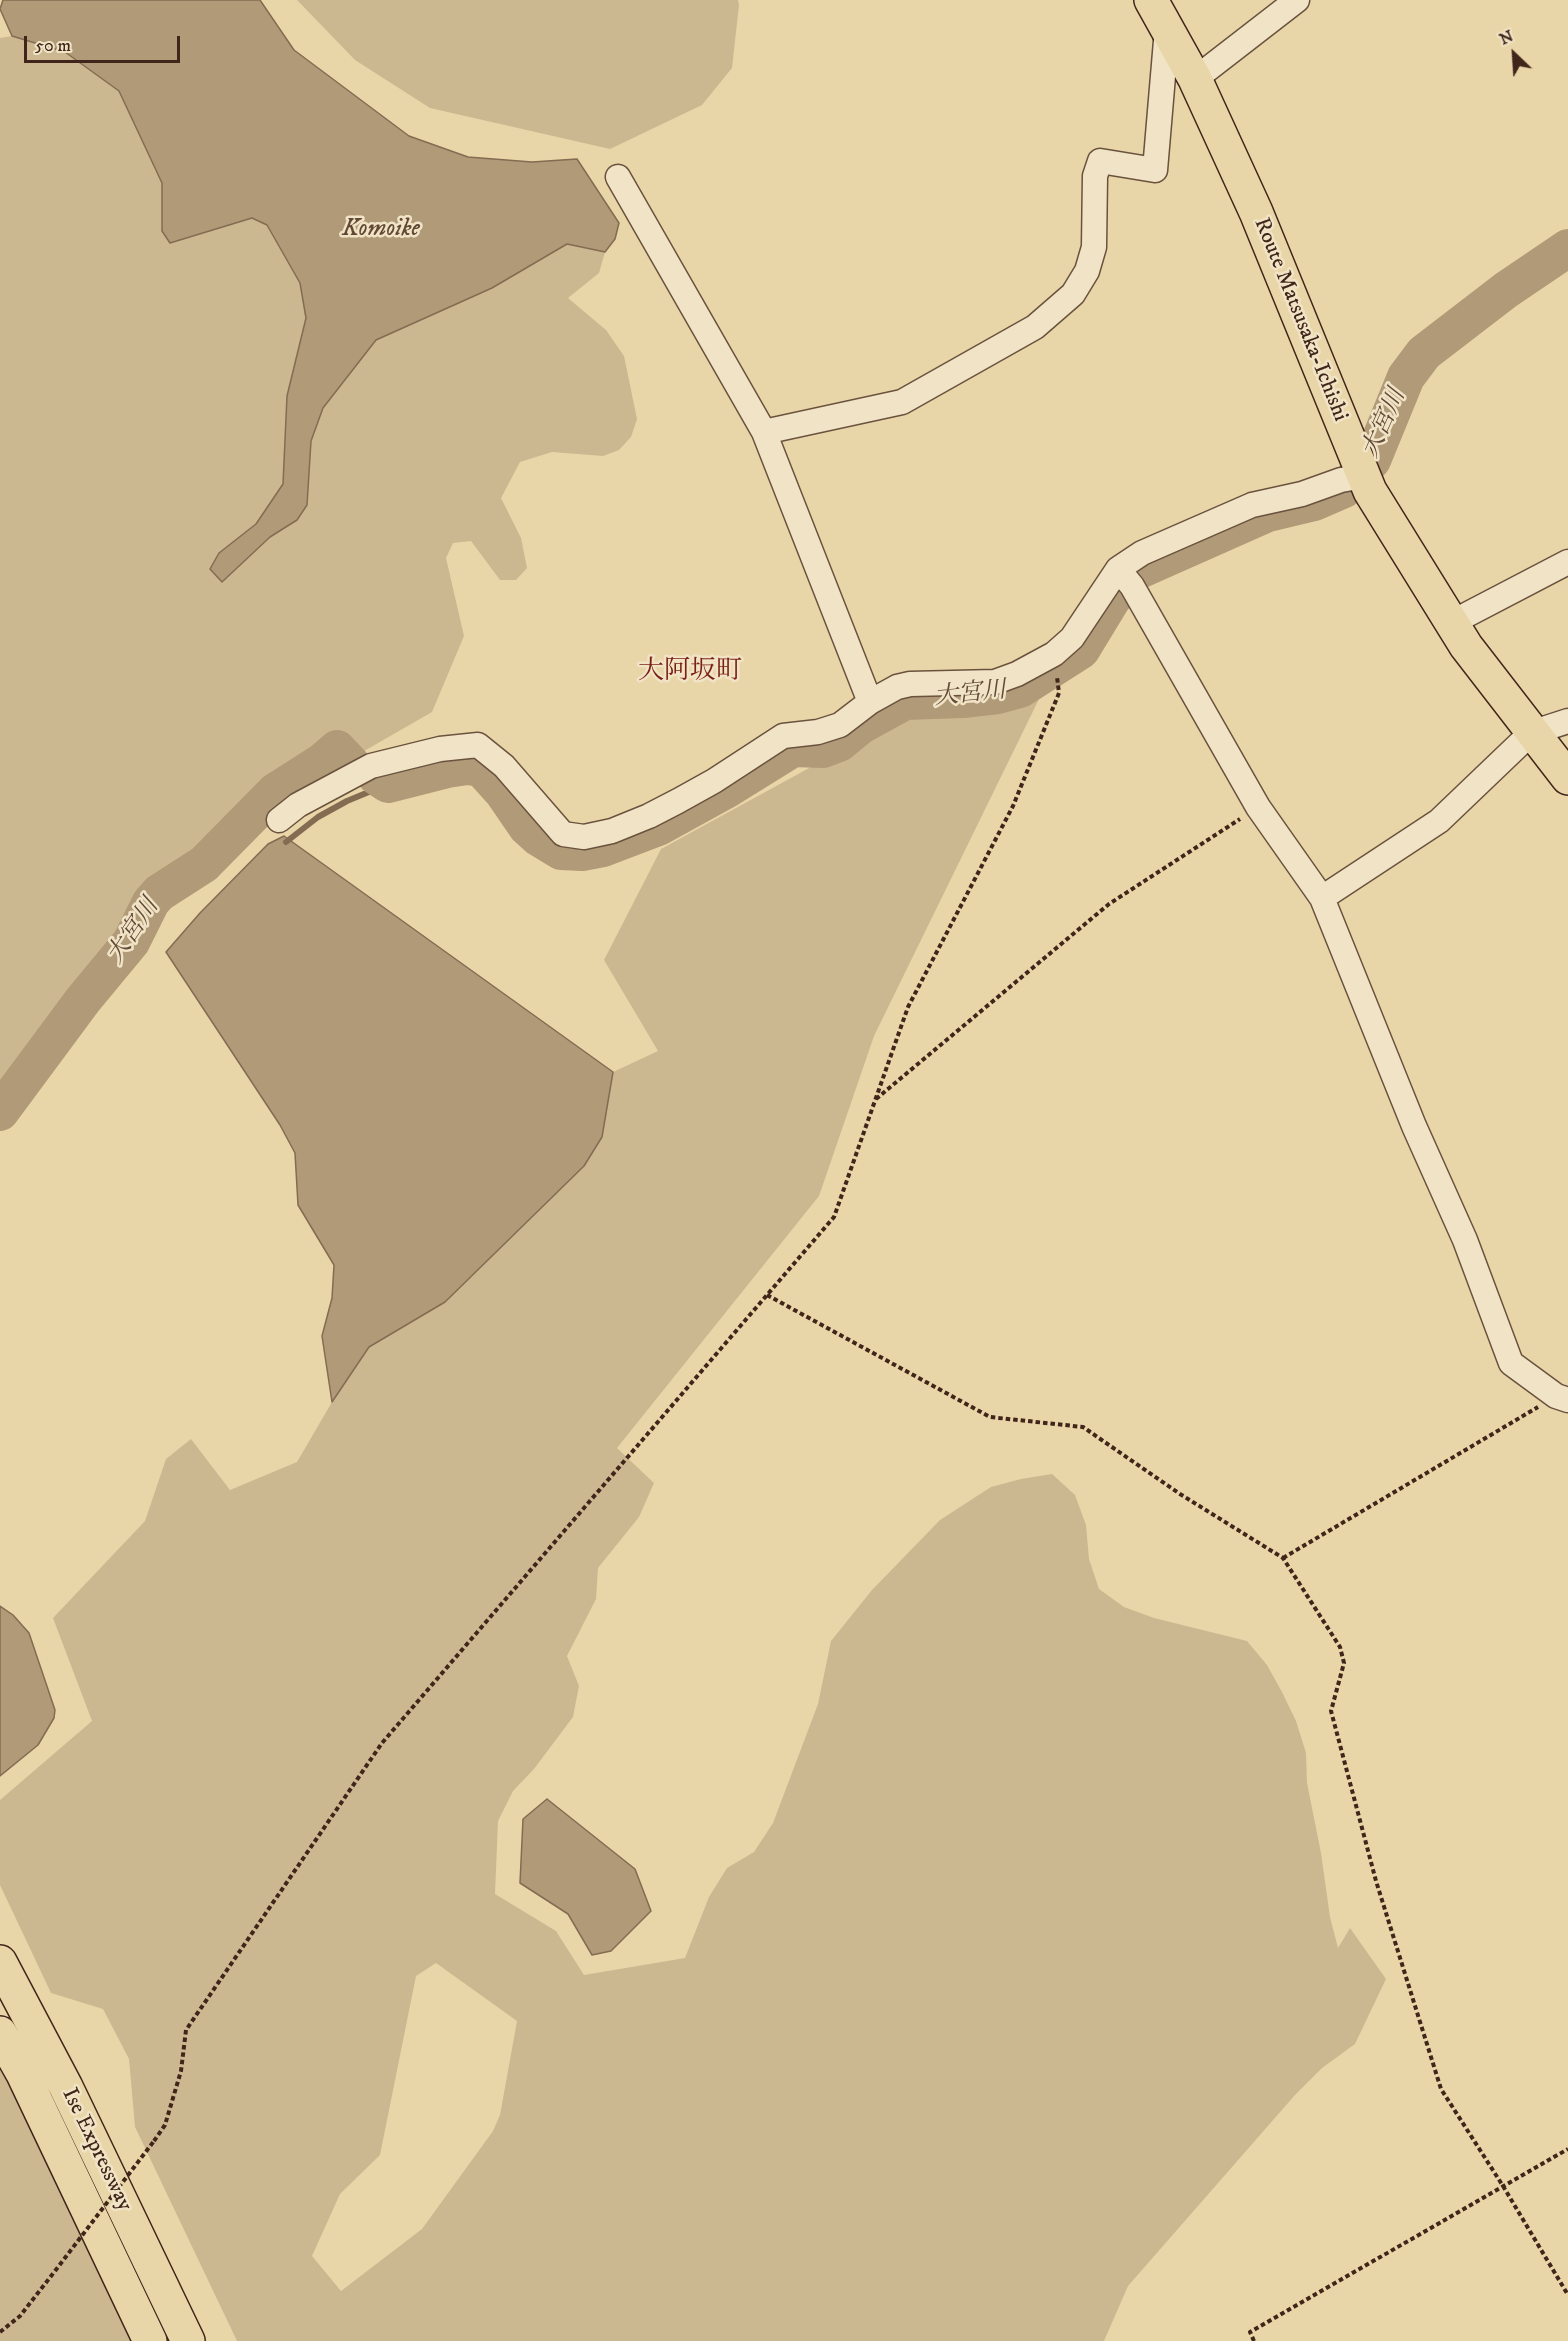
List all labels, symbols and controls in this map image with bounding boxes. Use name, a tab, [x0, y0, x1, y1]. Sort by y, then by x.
scale bar	[27, 24, 183, 62]
north arrow	[1484, 24, 1544, 84]
text: N	[1496, 26, 1517, 50]
text: 50 m	[35, 35, 71, 57]
street label: Route Matsusaka-Ichishi	[1247, 214, 1353, 426]
water label: Komoike	[342, 216, 420, 244]
water label: 大宮川	[1357, 385, 1413, 463]
district label: 大阿坂町	[638, 657, 742, 689]
water label: 大宮川	[933, 677, 1007, 713]
water label: 大宮川	[102, 894, 166, 970]
street label: Ise Expressway	[55, 2084, 137, 2216]

